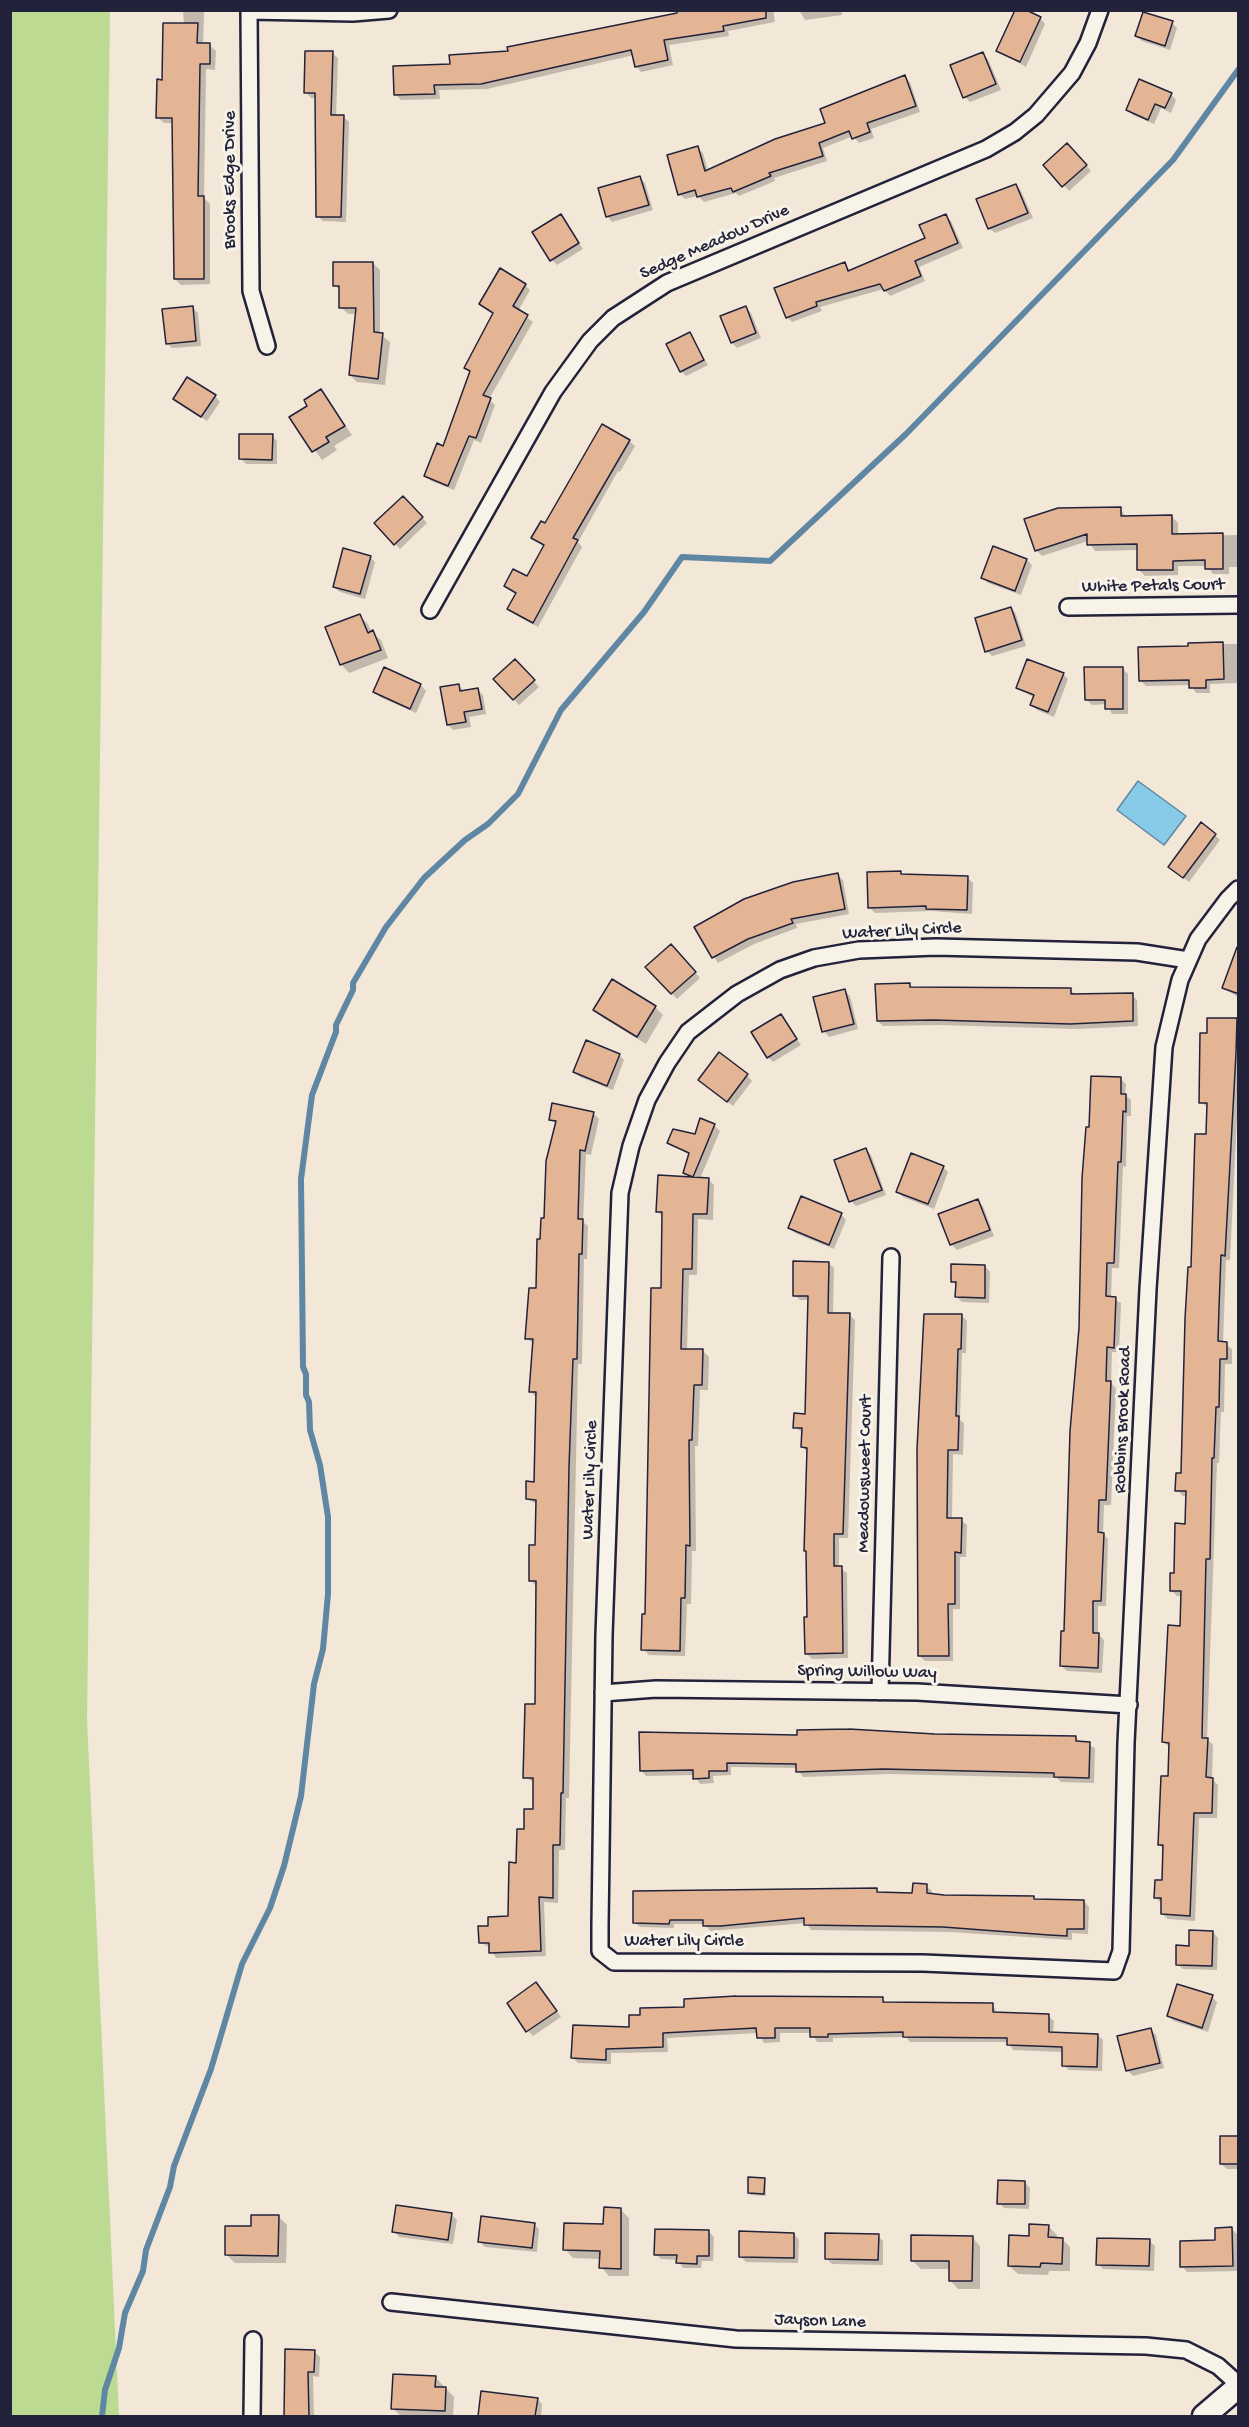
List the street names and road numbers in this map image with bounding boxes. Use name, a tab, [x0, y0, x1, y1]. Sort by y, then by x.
street label: Brooks Edge Drive	[220, 111, 242, 249]
street label: Sedge Meadow Drive	[637, 200, 793, 286]
street label: White Petals Court	[1082, 575, 1224, 599]
street label: Water Lily Circle	[842, 918, 962, 946]
street label: Robbins Brook Road	[1111, 1346, 1137, 1494]
street label: Meadowsweet Court	[854, 1395, 878, 1553]
street label: Water Lily Circle	[578, 1420, 604, 1540]
street label: Spring Willow Way	[797, 1661, 937, 1685]
street label: Water Lily Circle	[624, 1931, 744, 1953]
street label: Jayson Lane	[774, 2310, 866, 2334]

